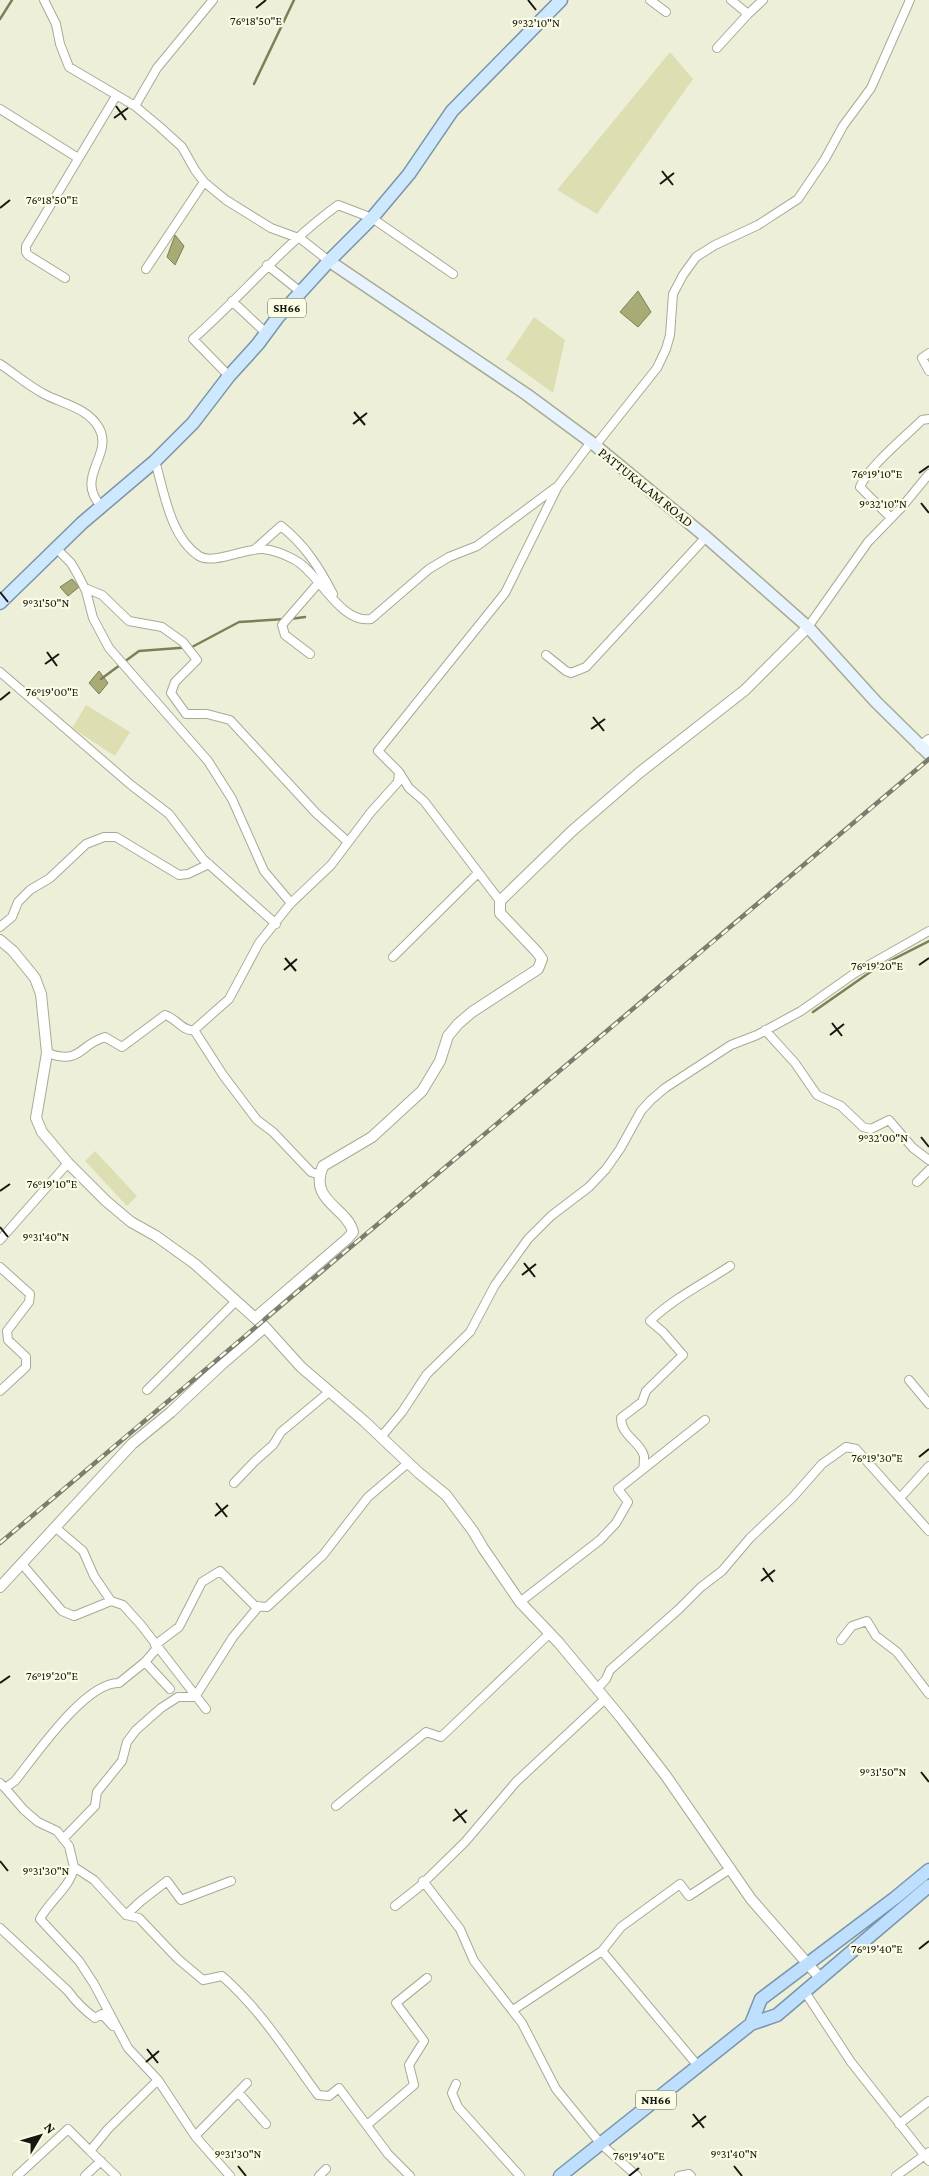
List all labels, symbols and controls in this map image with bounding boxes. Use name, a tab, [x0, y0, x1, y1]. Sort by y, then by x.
text: 76°18'50"E	[230, 14, 282, 28]
text: 9°32'10"N	[512, 16, 560, 30]
text: 76°18'50"E	[26, 193, 78, 207]
road number: SH66	[268, 298, 306, 318]
street label: PATTUKALAM ROAD	[595, 444, 697, 530]
text: 76°19'10"E	[852, 467, 903, 481]
text: 9°32'10"N	[859, 497, 907, 511]
text: 9°31'50"N	[23, 596, 70, 610]
text: 76°19'00"E	[26, 685, 79, 699]
text: 76°19'20"E	[851, 959, 903, 973]
text: 9°32'00"N	[858, 1131, 908, 1145]
text: 76°19'10"E	[27, 1177, 78, 1191]
text: 9°31'40"N	[22, 1230, 70, 1244]
text: 76°19'30"E	[851, 1451, 903, 1465]
text: 76°19'20"E	[26, 1669, 78, 1683]
text: 9°31'50"N	[860, 1765, 907, 1779]
text: 9°31'30"N	[22, 1864, 70, 1878]
text: 76°19'40"E	[851, 1942, 903, 1956]
road number: NH66	[636, 2090, 676, 2110]
north arrow	[15, 2111, 65, 2161]
text: N	[41, 2119, 60, 2137]
text: 9°31'30"N	[214, 2147, 262, 2161]
text: 9°31'40"N	[710, 2147, 758, 2161]
text: 76°19'40"E	[613, 2149, 665, 2163]

